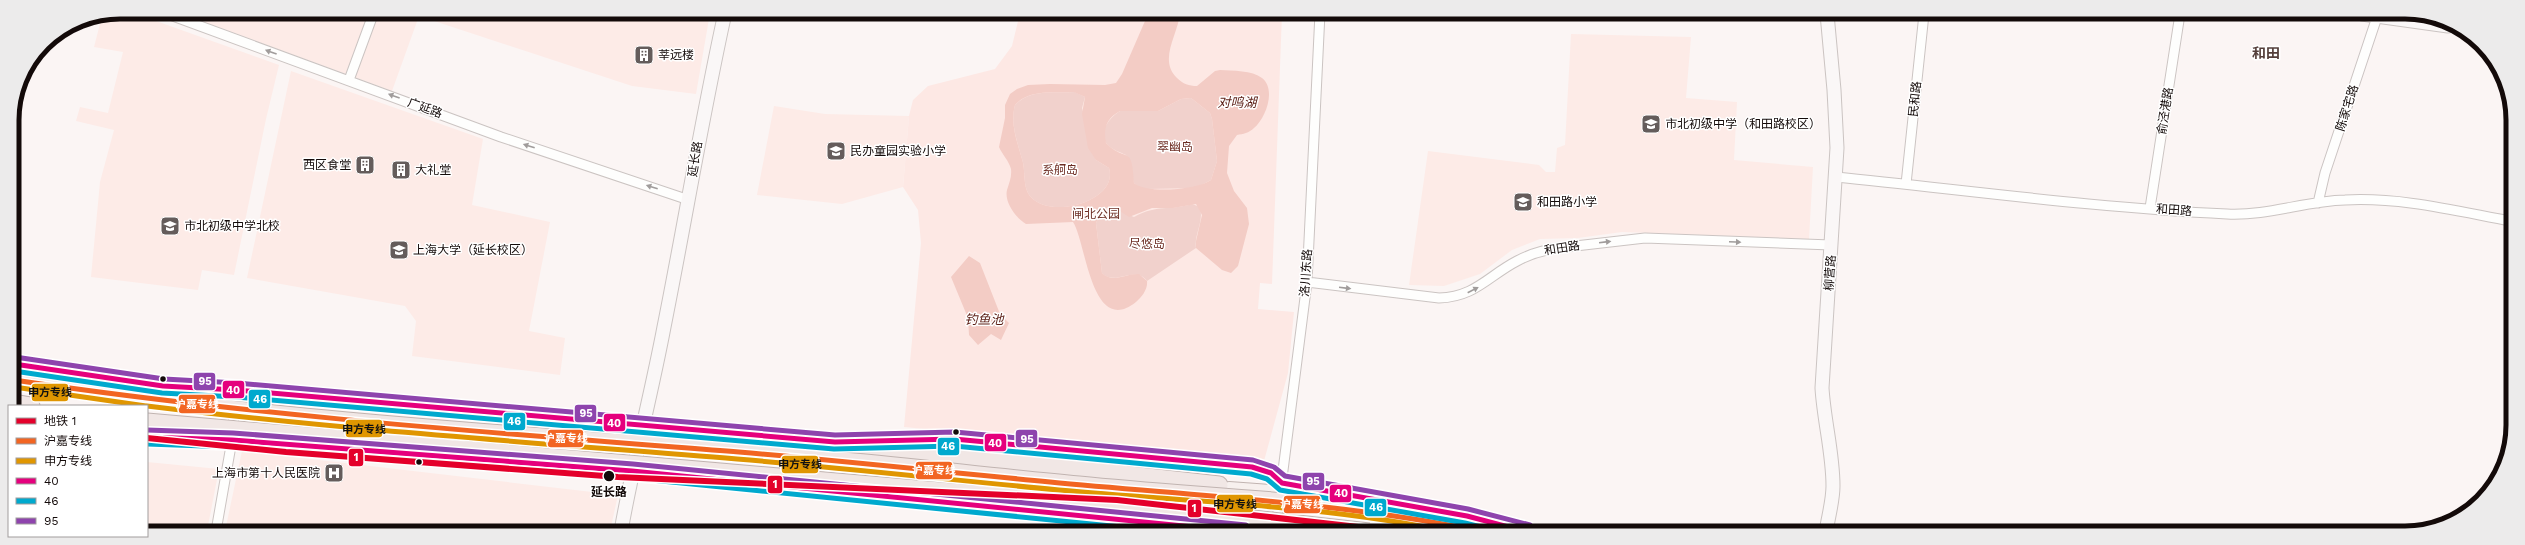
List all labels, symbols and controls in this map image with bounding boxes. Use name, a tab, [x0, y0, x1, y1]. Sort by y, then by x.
building icon: 莘远楼	[633, 44, 655, 66]
district label: 和田	[2252, 45, 2280, 61]
one-way arrow	[265, 48, 277, 54]
place label: 莘远楼	[658, 48, 694, 62]
street label: 民和路	[1906, 80, 1924, 118]
street label: 陈家宅路	[2333, 83, 2361, 133]
street label: 俞泾港路	[2154, 86, 2176, 136]
one-way arrow	[387, 93, 399, 99]
street label: 广延路	[406, 95, 444, 121]
water label: 对鸣湖	[1217, 95, 1258, 110]
school or university icon: 市北初级中学（和田路校区）	[1640, 113, 1662, 135]
place label: 市北初级中学（和田路校区）	[1665, 117, 1821, 131]
street label: 延长路	[685, 140, 705, 178]
school or university icon: 民办童园实验小学	[825, 140, 847, 162]
park label: 翠幽岛	[1157, 140, 1193, 154]
one-way arrow	[522, 143, 534, 149]
place label: 民办童园实验小学	[850, 144, 946, 158]
building icon: 西区食堂	[354, 154, 376, 176]
place label: 西区食堂	[303, 158, 351, 172]
building icon: 大礼堂	[390, 159, 412, 181]
place label: 大礼堂	[415, 163, 451, 177]
park label: 系舸岛	[1042, 163, 1078, 177]
one-way arrow	[646, 184, 658, 190]
school or university icon: 和田路小学	[1512, 191, 1534, 213]
place label: 和田路小学	[1537, 195, 1597, 209]
street label: 和田路	[2156, 202, 2192, 218]
park label: 闸北公园	[1072, 207, 1120, 221]
school or university icon: 市北初级中学北校	[159, 215, 181, 237]
place label: 市北初级中学北校	[184, 219, 280, 233]
park label: 尽悠岛	[1129, 237, 1165, 251]
street label: 和田路	[1543, 238, 1581, 258]
one-way arrow	[1729, 238, 1741, 245]
school or university icon: 上海大学（延长校区）	[388, 239, 410, 261]
one-way arrow	[1599, 239, 1611, 245]
place label: 上海大学（延长校区）	[413, 243, 533, 257]
street label: 洛川东路	[1297, 249, 1315, 297]
street label: 柳营路	[1822, 255, 1838, 291]
one-way arrow	[1339, 284, 1351, 291]
one-way arrow	[1467, 287, 1479, 294]
water label: 钓鱼池	[964, 312, 1005, 327]
line badge: 95	[193, 372, 216, 391]
unlabelled marker	[158, 374, 168, 384]
text: 95	[198, 375, 212, 388]
line badge: 40	[222, 380, 245, 399]
line badge: 申方专线	[31, 383, 69, 402]
text: 40	[226, 384, 240, 397]
text: 申方专线	[28, 386, 72, 399]
line badge: 46	[248, 389, 271, 409]
text: 46	[253, 393, 267, 406]
line badge: 沪嘉专线	[178, 394, 216, 414]
text: 沪嘉专线	[175, 398, 219, 411]
line badge: 95	[574, 404, 597, 423]
legend	[8, 405, 148, 537]
text: 95	[579, 407, 593, 420]
line badge: 46	[503, 412, 526, 431]
line badge: 40	[603, 413, 626, 432]
text: 地铁 1	[44, 414, 77, 428]
text: 46	[507, 415, 521, 428]
text: 40	[607, 417, 621, 430]
line badge: 申方专线	[345, 419, 383, 438]
text: 申方专线	[342, 423, 386, 436]
unlabelled marker	[951, 427, 961, 437]
line badge: 沪嘉专线	[547, 429, 584, 448]
line badge: 95	[1015, 429, 1038, 448]
text: 沪嘉专线	[544, 432, 588, 445]
line badge: 40	[984, 433, 1007, 452]
text: 95	[1020, 433, 1034, 446]
text: 沪嘉专线	[44, 434, 92, 448]
line badge: 46	[937, 437, 960, 456]
text: 40	[988, 437, 1002, 450]
text: 46	[941, 440, 955, 453]
line badge: 1	[348, 448, 364, 467]
text: 1	[354, 451, 358, 464]
text: 申方专线	[44, 454, 92, 468]
line badge: 申方专线	[781, 455, 819, 474]
unlabelled marker	[414, 457, 424, 467]
text: 申方专线	[778, 458, 822, 471]
line badge: 沪嘉专线	[915, 461, 953, 480]
hospital icon: 上海市第十人民医院	[323, 462, 345, 484]
text: 沪嘉专线	[912, 464, 956, 477]
place label: 上海市第十人民医院	[212, 466, 320, 480]
marker: 延长路	[602, 469, 616, 483]
line badge: 95	[1302, 472, 1325, 491]
text: 40	[44, 474, 59, 488]
line badge: 1	[767, 475, 783, 494]
text: 95	[1306, 475, 1320, 488]
text: 1	[773, 478, 777, 491]
line badge: 40	[1329, 484, 1352, 503]
place label: 延长路	[591, 485, 627, 499]
text: 40	[1334, 487, 1348, 500]
text: 46	[44, 494, 59, 508]
line badge: 申方专线	[1216, 494, 1254, 513]
line badge: 沪嘉专线	[1283, 495, 1321, 514]
text: 申方专线	[1213, 498, 1257, 511]
text: 沪嘉专线	[1280, 498, 1324, 511]
line badge: 46	[1364, 498, 1387, 517]
line badge: 1	[1187, 499, 1202, 518]
text: 46	[1369, 501, 1383, 514]
text: 1	[1192, 502, 1196, 515]
text: 95	[44, 514, 58, 528]

